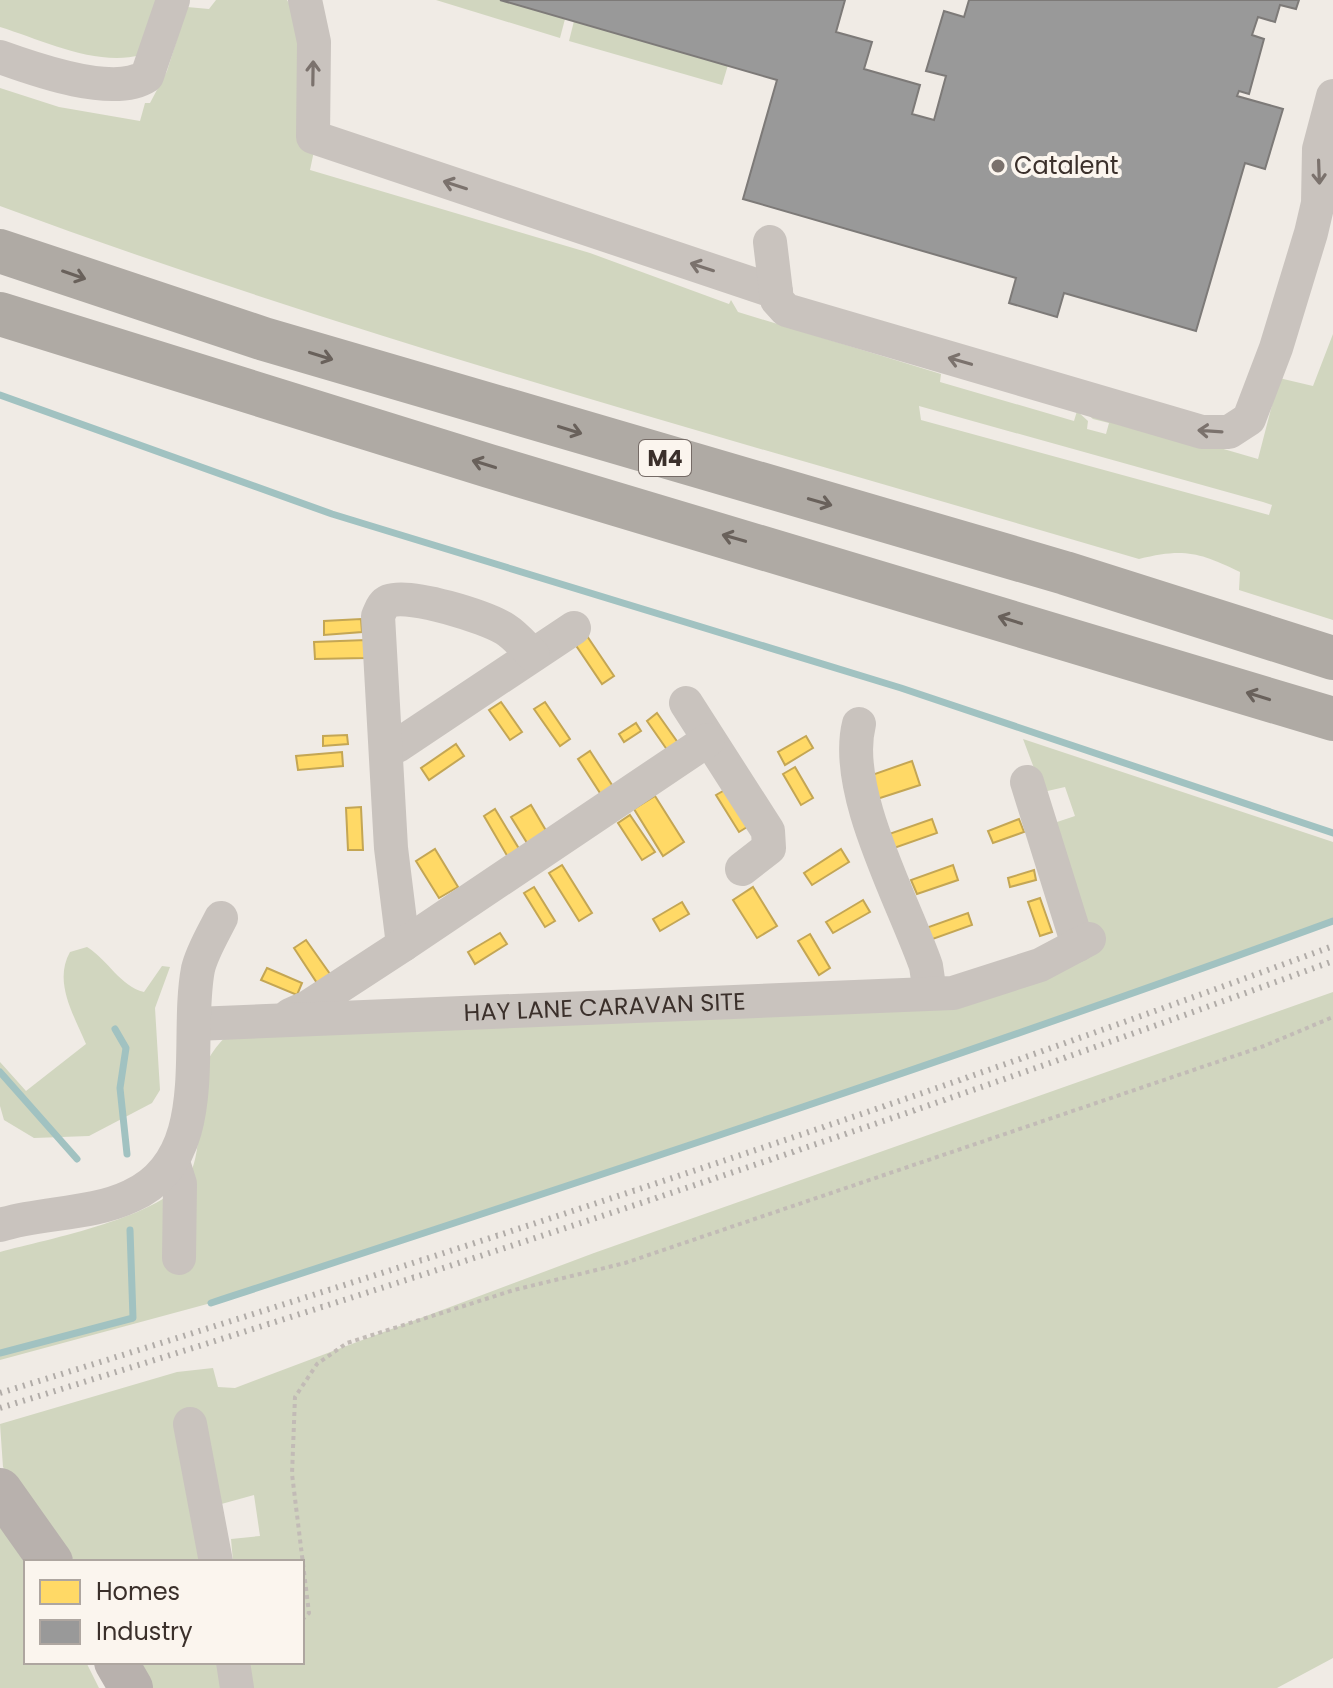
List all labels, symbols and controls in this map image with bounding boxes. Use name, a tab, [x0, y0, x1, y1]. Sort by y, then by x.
one-way arrow	[306, 60, 321, 87]
place label: Catalent	[1014, 149, 1119, 182]
marker: Catalent	[989, 157, 1007, 175]
one-way arrow	[1311, 158, 1326, 185]
one-way arrow	[443, 176, 468, 191]
one-way arrow	[689, 259, 715, 274]
one-way arrow	[61, 269, 86, 284]
one-way arrow	[308, 350, 333, 364]
one-way arrow	[948, 353, 973, 367]
one-way arrow	[557, 423, 583, 438]
one-way arrow	[1197, 423, 1224, 438]
road number: M4	[639, 440, 691, 476]
one-way arrow	[472, 456, 498, 471]
one-way arrow	[807, 496, 832, 511]
one-way arrow	[721, 530, 747, 545]
one-way arrow	[997, 612, 1023, 627]
one-way arrow	[1246, 688, 1272, 703]
street label: HAY LANE CARAVAN SITE	[463, 985, 746, 1029]
legend	[24, 1560, 304, 1664]
text: Homes	[96, 1575, 180, 1608]
text: Industry	[96, 1615, 193, 1648]

